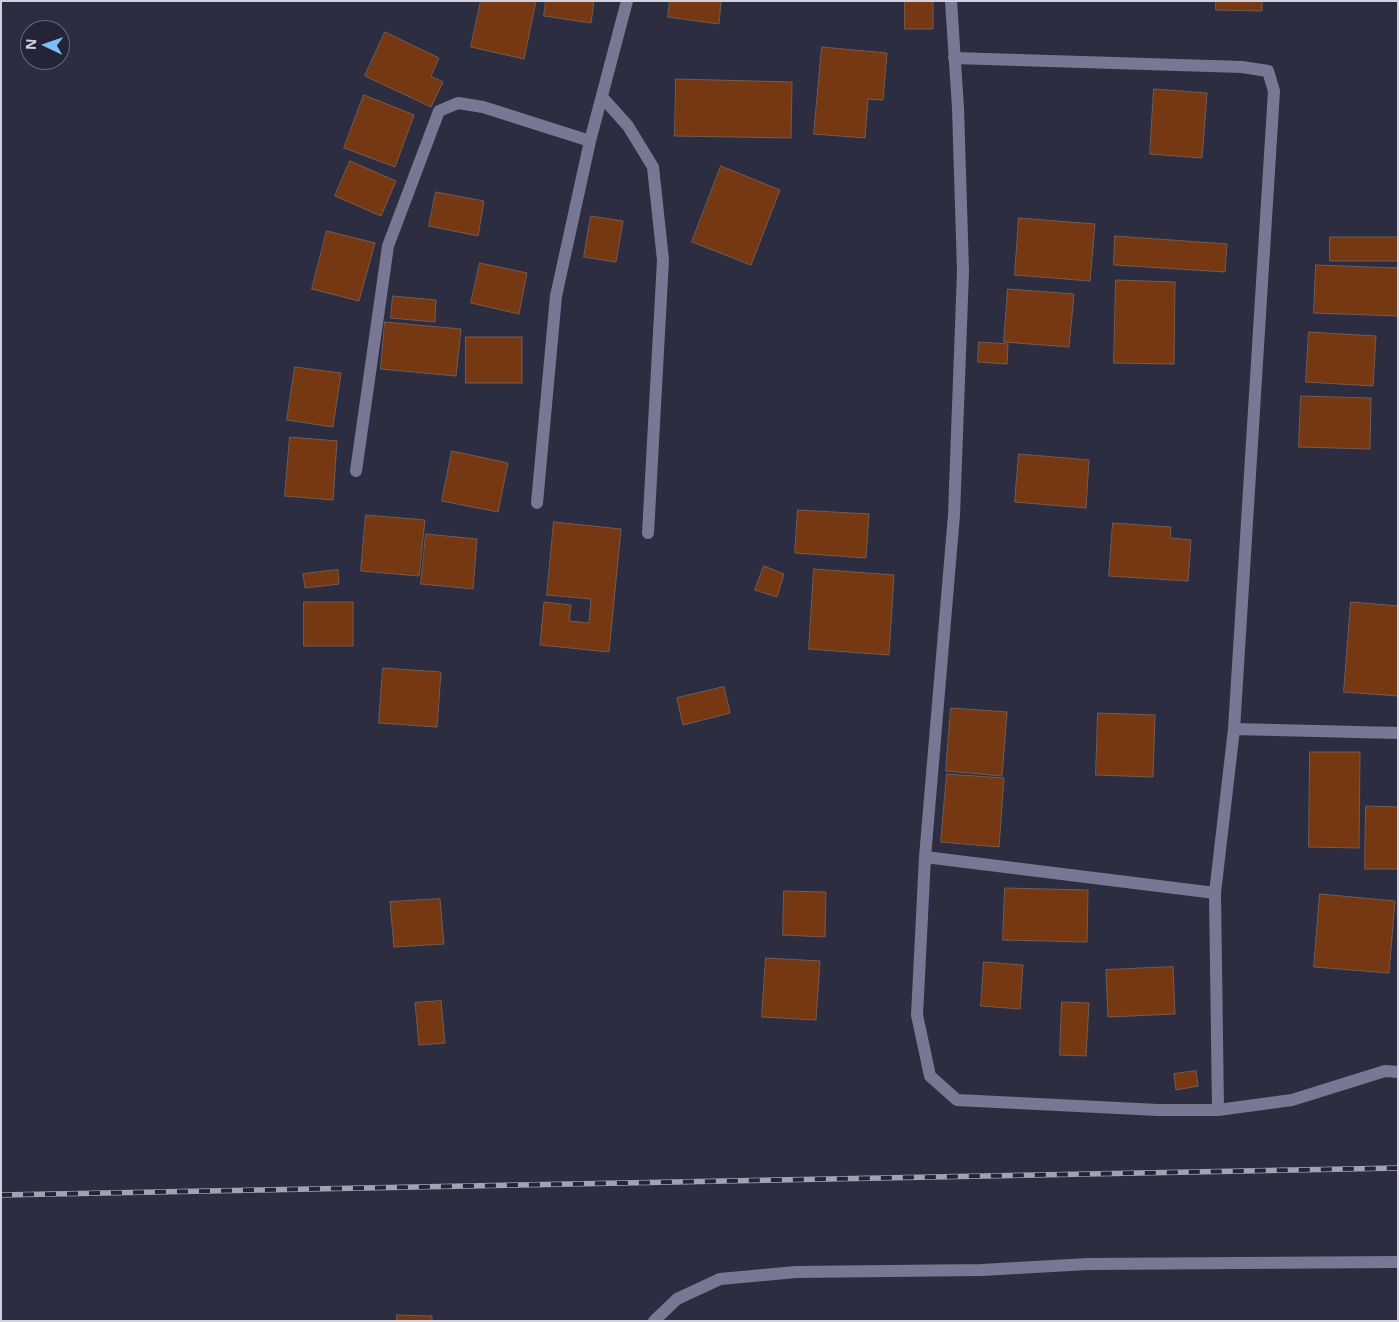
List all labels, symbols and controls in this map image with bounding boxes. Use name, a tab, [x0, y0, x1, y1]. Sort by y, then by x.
north arrow	[20, 20, 70, 70]
text: N	[21, 38, 40, 50]

